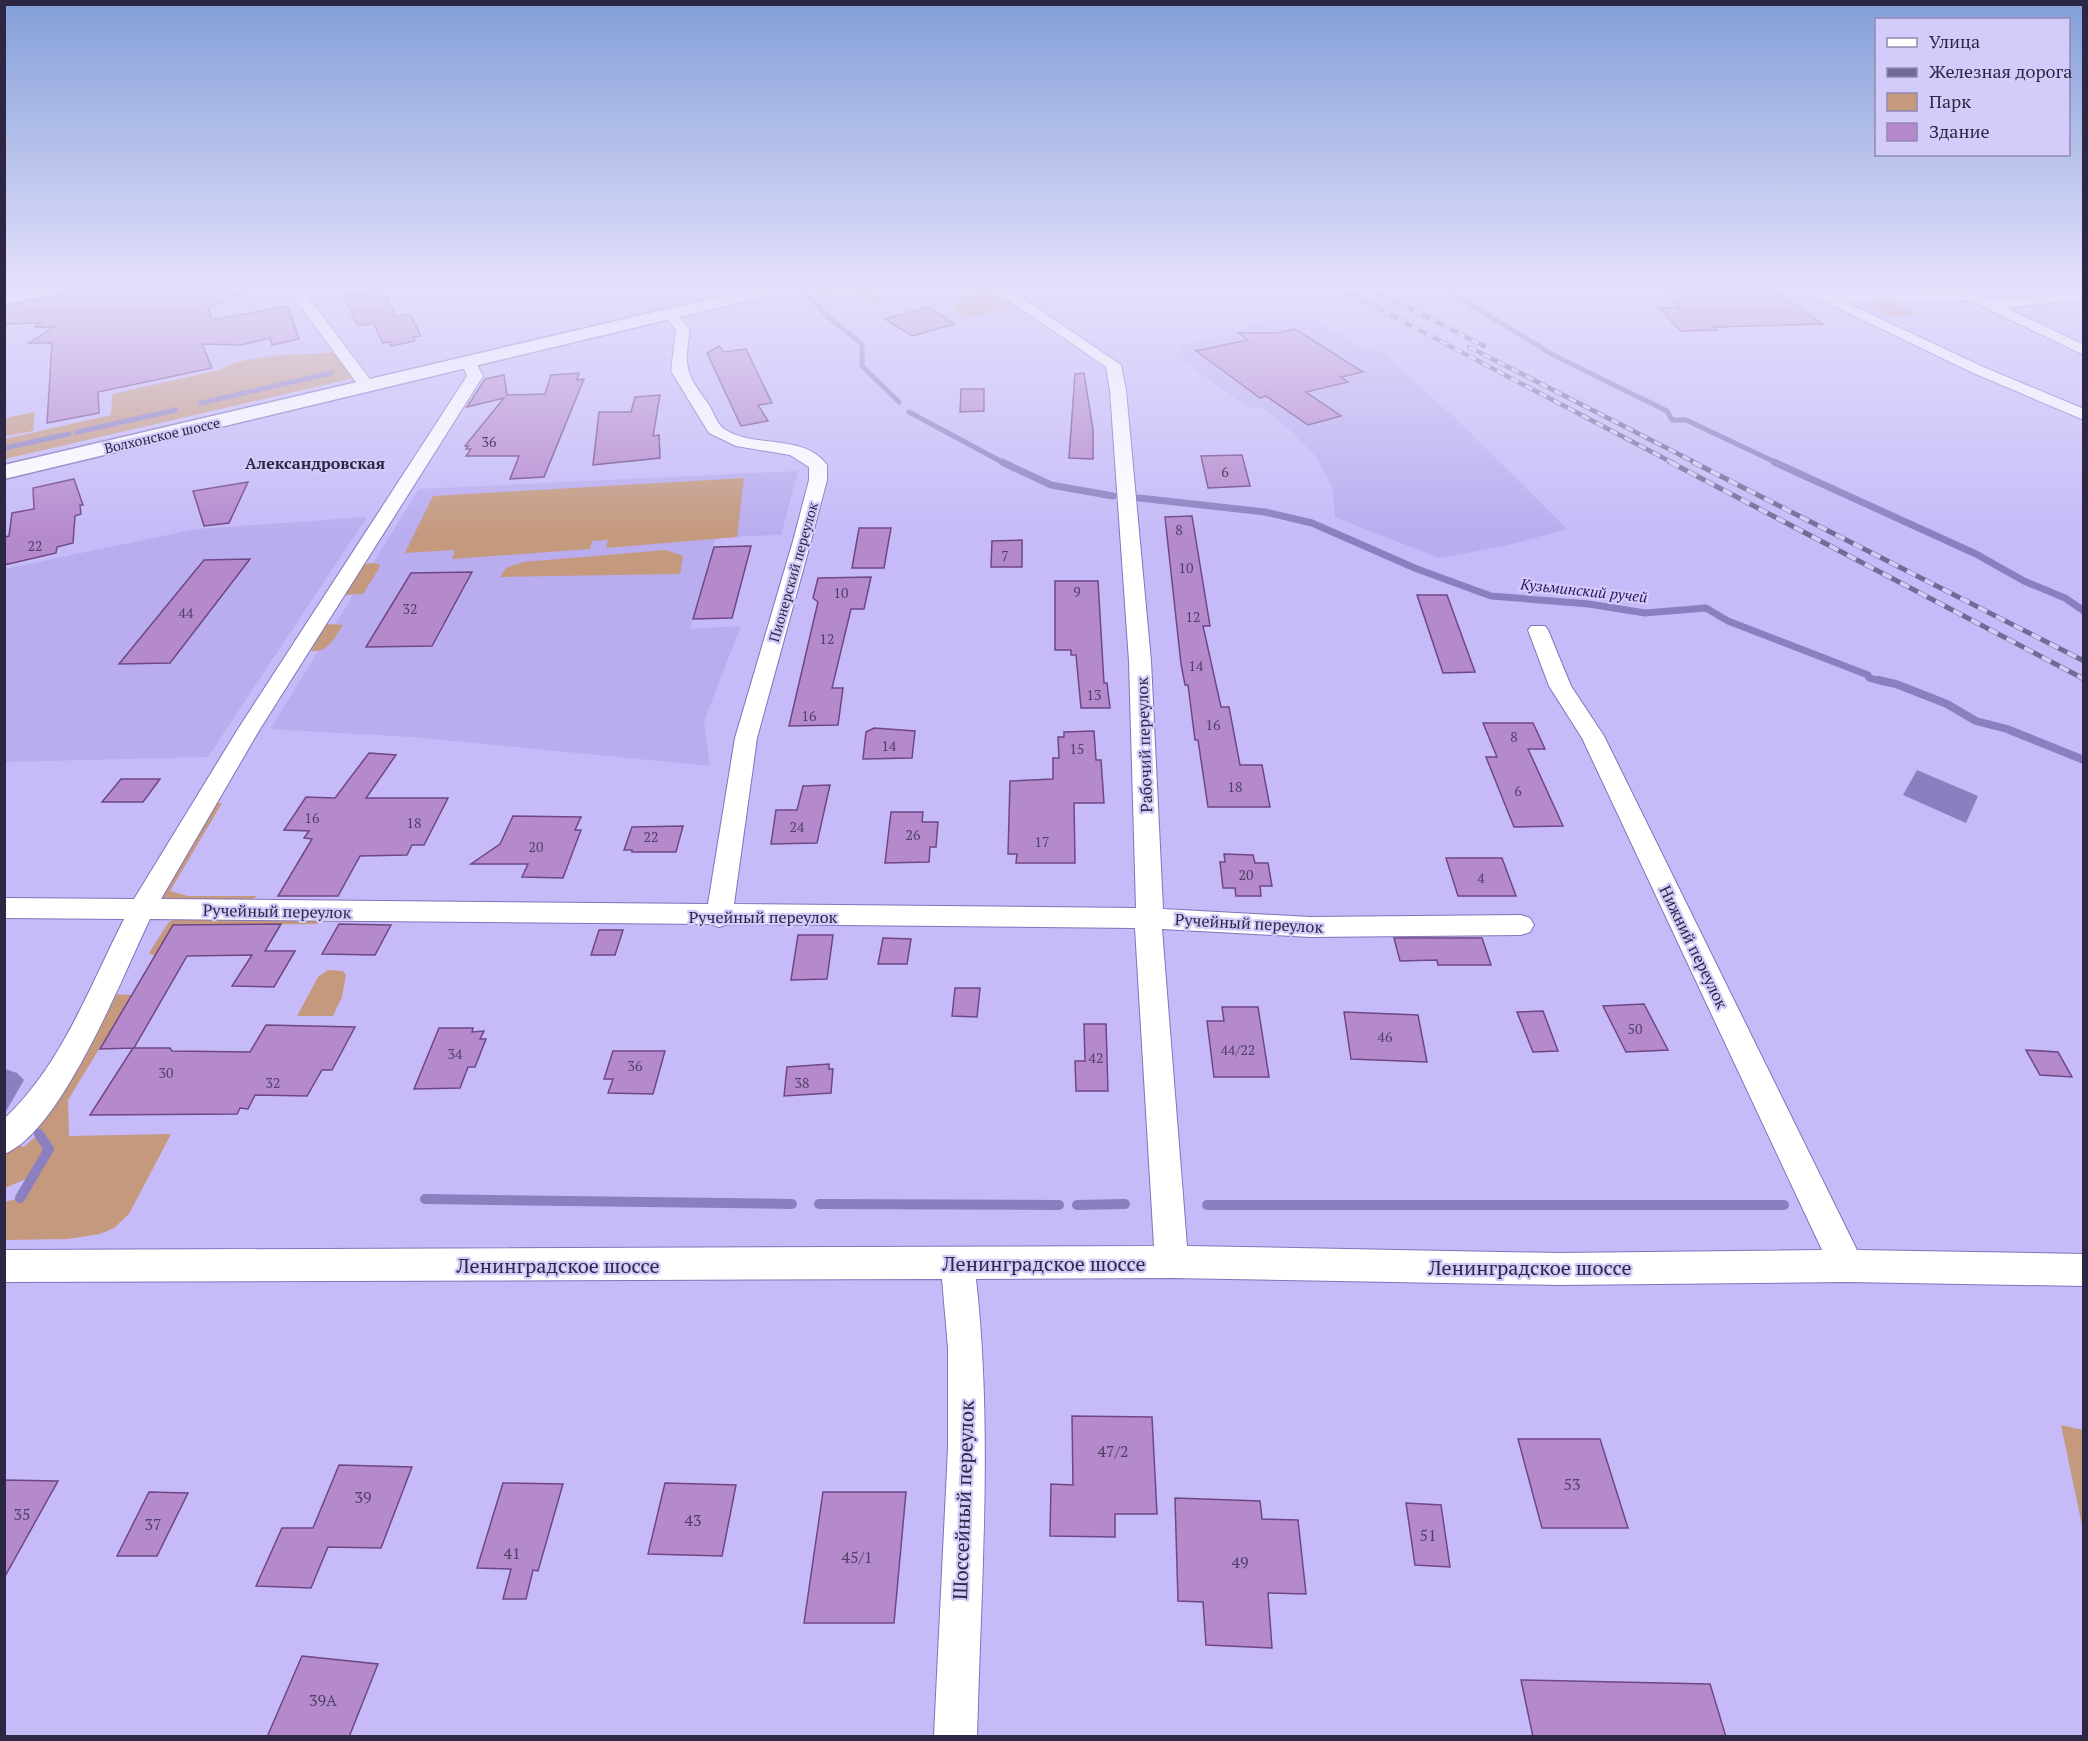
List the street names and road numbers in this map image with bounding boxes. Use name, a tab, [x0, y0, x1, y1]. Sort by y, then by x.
street label: Волхонское шоссе	[102, 412, 222, 458]
street label: Пионерский переулок	[764, 500, 822, 644]
street label: Рабочий переулок	[1131, 676, 1157, 813]
street label: Нижний переулок	[1655, 882, 1734, 1013]
street label: Ручейный переулок	[203, 899, 352, 923]
street label: Ручейный переулок	[689, 906, 838, 928]
street label: Ручейный переулок	[1174, 908, 1324, 938]
street label: Ленинградское шоссе	[942, 1250, 1145, 1277]
street label: Ленинградское шоссе	[456, 1252, 659, 1279]
street label: Ленинградское шоссе	[1428, 1254, 1631, 1281]
street label: Шоссейный переулок	[946, 1400, 980, 1600]

